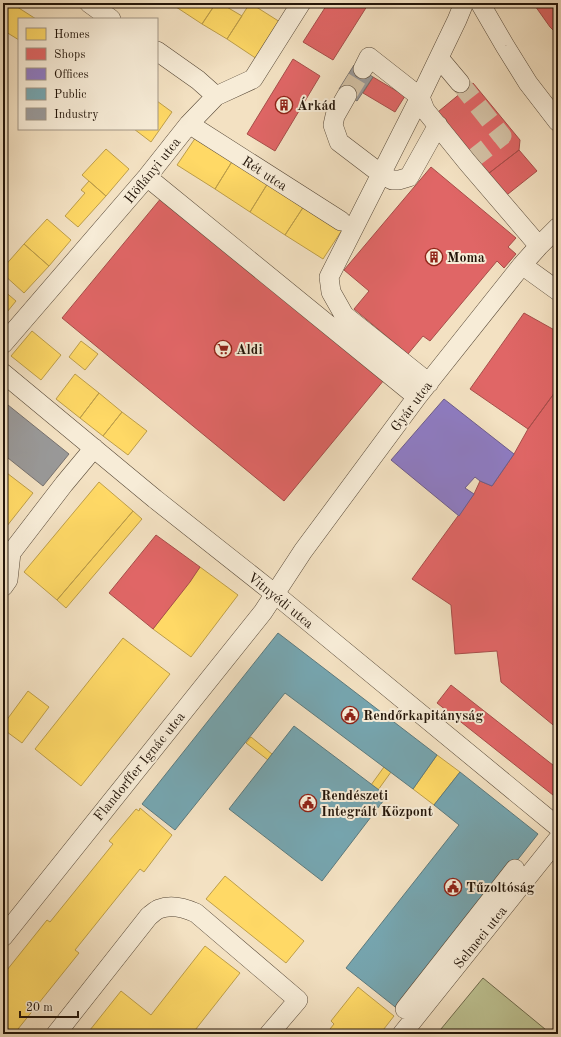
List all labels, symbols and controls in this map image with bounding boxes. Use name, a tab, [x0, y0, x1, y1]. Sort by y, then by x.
legend	[18, 18, 158, 130]
text: Homes	[54, 29, 90, 41]
text: Shops	[54, 49, 85, 61]
text: Offices	[54, 69, 89, 81]
text: Public	[54, 89, 86, 101]
building icon: Árkád	[274, 95, 294, 115]
place label: Árkád	[297, 96, 337, 113]
text: Industry	[54, 109, 99, 121]
street label: Höflányi utca	[122, 135, 184, 206]
street label: Rét utca	[239, 154, 290, 194]
building icon: Moma	[424, 247, 444, 267]
place label: Moma	[447, 251, 485, 265]
supermarket icon: Aldi	[213, 339, 233, 359]
place label: Aldi	[236, 343, 263, 357]
street label: Gyár utca	[388, 379, 435, 434]
street label: Vitnyédi utca	[245, 570, 316, 631]
public building icon: Rendőrkapitányság	[340, 705, 360, 725]
street label: Flandorffer Ignác utca	[92, 709, 188, 824]
place label: Rendőrkapitányság	[363, 709, 483, 723]
place label: Rendészeti Integrált Központ	[321, 789, 433, 819]
public building icon: Rendészeti Integrált Központ	[298, 793, 318, 813]
public building icon: Tűzoltóság	[443, 877, 463, 897]
place label: Tűzoltóság	[466, 881, 535, 895]
street label: Selmeci utca	[452, 904, 510, 971]
scale bar	[20, 993, 78, 1019]
text: 20 m	[26, 1002, 53, 1014]

